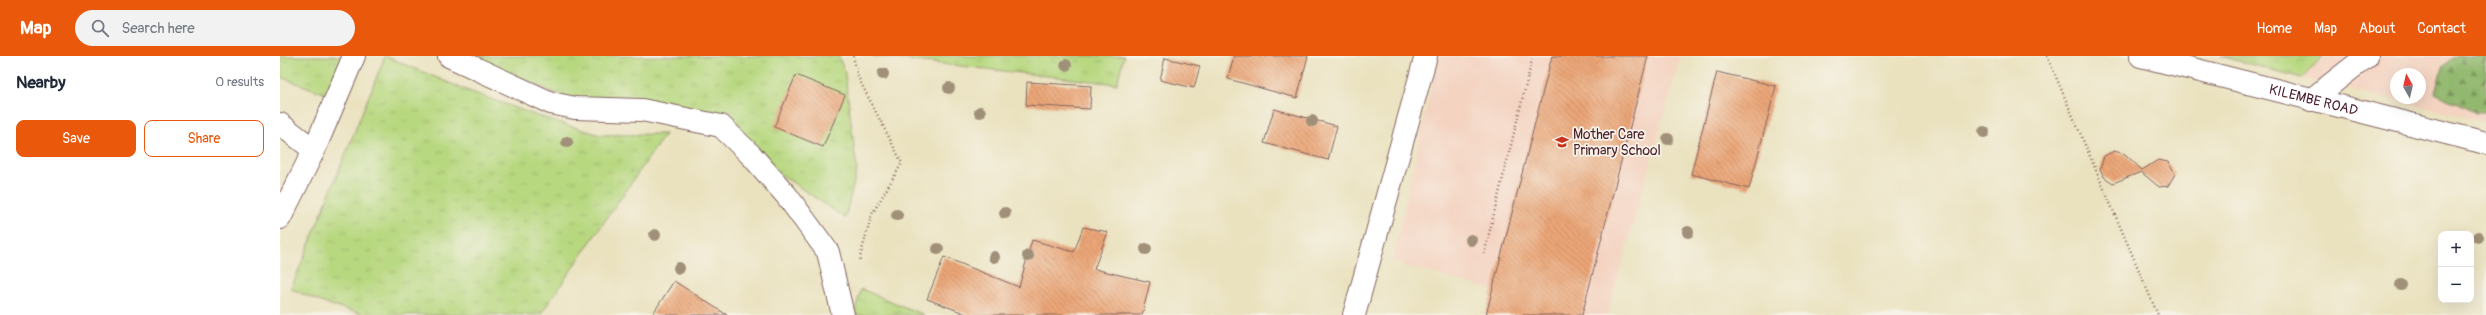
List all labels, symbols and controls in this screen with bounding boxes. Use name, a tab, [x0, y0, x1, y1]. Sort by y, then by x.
search box	[75, 10, 355, 46]
text: Map	[20, 16, 51, 40]
icon: search	[89, 17, 111, 39]
text: Search here	[121, 19, 195, 38]
text: Home	[2257, 20, 2292, 37]
text: Map	[2314, 20, 2337, 37]
text: About	[2359, 20, 2395, 37]
text: Contact	[2417, 20, 2466, 37]
north arrow	[2390, 68, 2426, 104]
text: Nearby	[16, 72, 65, 93]
text: 0 results	[215, 74, 264, 90]
street label: KILEMBE ROAD	[2267, 81, 2360, 119]
button: Save	[16, 120, 136, 157]
button: Share	[144, 120, 264, 157]
place label: Mother Care Primary School	[1573, 126, 1661, 159]
school or university icon: Mother Care Primary School	[1554, 134, 1570, 150]
map controls	[2438, 231, 2474, 303]
button: +	[2438, 231, 2474, 267]
button: −	[2438, 267, 2474, 303]

